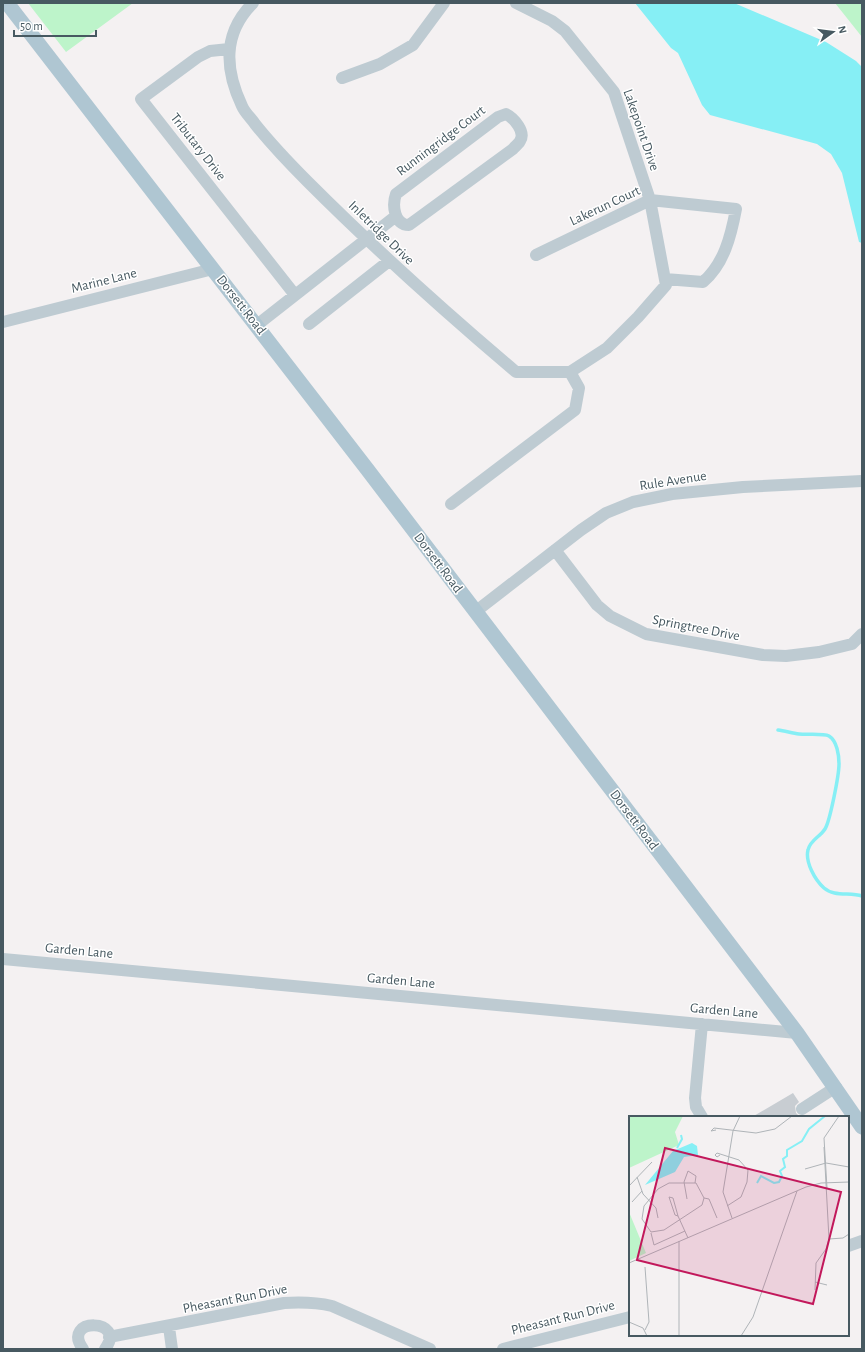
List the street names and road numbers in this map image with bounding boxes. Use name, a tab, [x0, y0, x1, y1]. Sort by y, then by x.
street label: Lakepoint Drive	[620, 87, 662, 173]
street label: Runningridge Court	[394, 103, 488, 179]
street label: Tributary Drive	[168, 111, 228, 183]
street label: Lakerun Court	[568, 183, 643, 228]
street label: Inletridge Drive	[346, 198, 416, 268]
street label: Marine Lane	[70, 266, 138, 296]
street label: Dorsett Road	[214, 273, 268, 337]
street label: Rule Avenue	[638, 469, 708, 493]
street label: Dorsett Road	[411, 530, 465, 596]
street label: Springtree Drive	[651, 613, 741, 643]
street label: Dorsett Road	[607, 787, 661, 853]
street label: Garden Lane	[44, 941, 114, 961]
street label: Garden Lane	[366, 971, 436, 991]
street label: Garden Lane	[689, 1001, 759, 1021]
street label: Pheasant Run Drive	[182, 1282, 288, 1316]
street label: Pheasant Run Drive	[510, 1298, 616, 1338]

